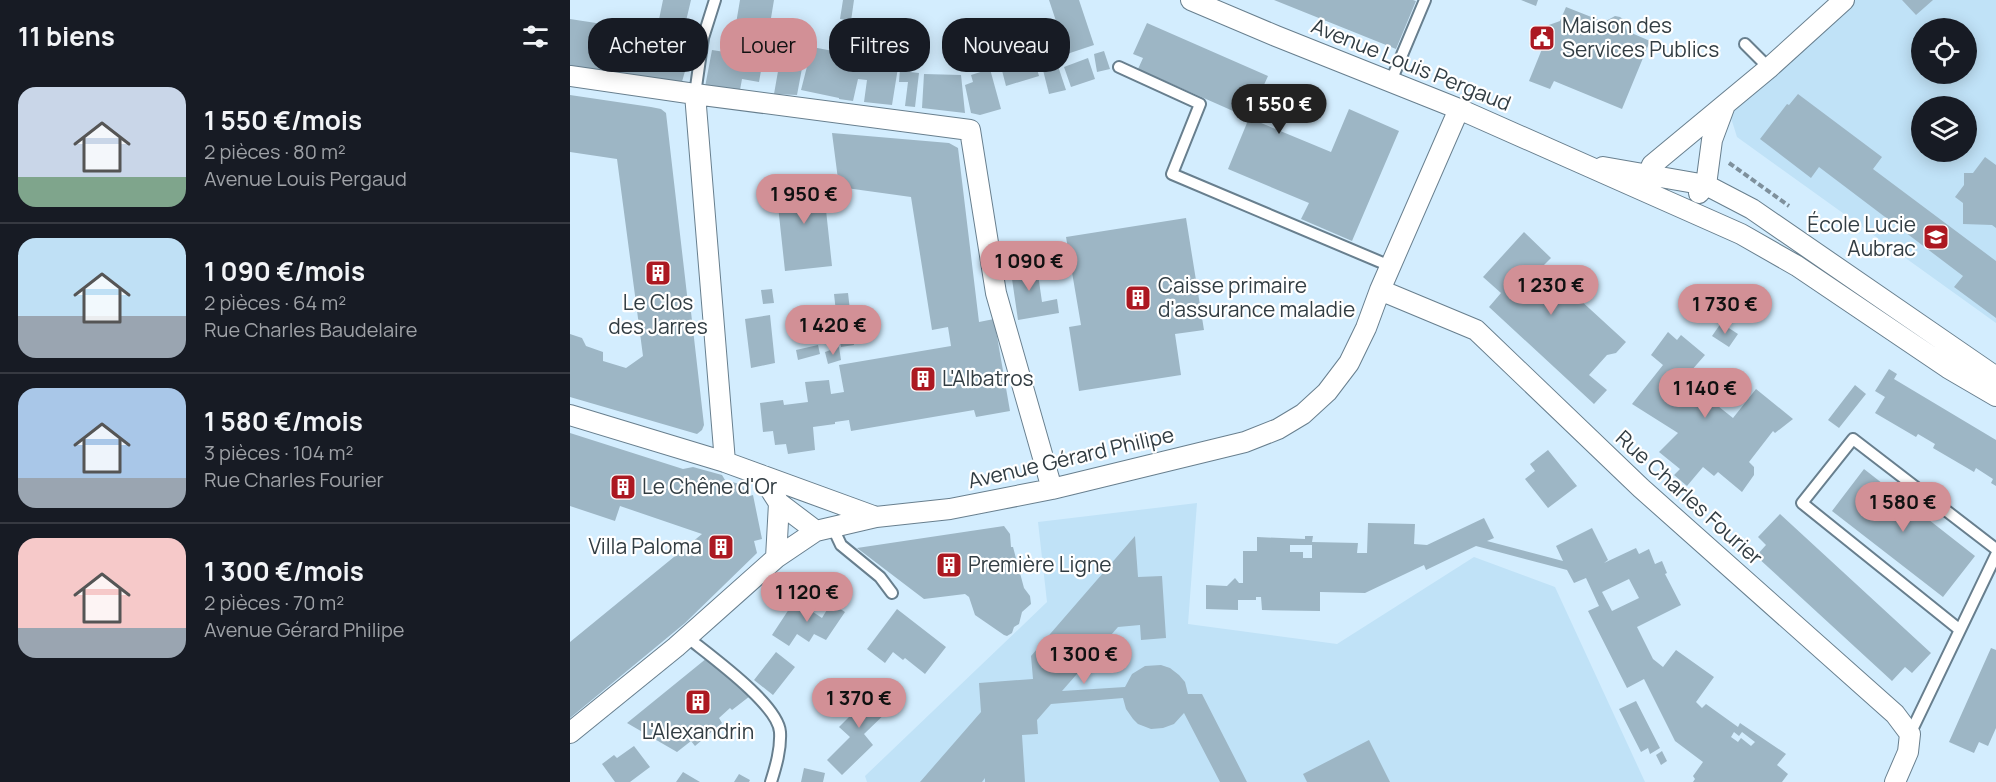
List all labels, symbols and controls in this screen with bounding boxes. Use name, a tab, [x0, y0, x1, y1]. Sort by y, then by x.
street label: Avenue Louis Pergaud	[1307, 11, 1515, 117]
place label: Maison des Services Publics	[1562, 11, 1719, 63]
text: 11 biens	[18, 18, 115, 54]
chip: Acheter	[588, 18, 708, 72]
chip: Louer	[720, 18, 817, 72]
chip: Filtres	[829, 18, 930, 72]
chip: Nouveau	[942, 18, 1070, 72]
map controls	[1911, 18, 1977, 162]
button: locate	[1911, 18, 1977, 84]
icon: filters	[519, 20, 552, 53]
public building icon: Maison des Services Publics	[1527, 23, 1557, 53]
pin: 1 550 €	[1224, 84, 1334, 135]
text: 1 550 €	[1245, 90, 1313, 117]
button: layers	[1911, 96, 1977, 162]
text: 1 550 €/mois	[204, 102, 362, 138]
icon: home	[66, 111, 138, 183]
text: 2 pièces · 80 m²	[204, 138, 346, 165]
text: Avenue Louis Pergaud	[204, 165, 407, 192]
pin: 1 950 €	[749, 174, 859, 225]
text: 1 950 €	[770, 180, 838, 207]
place label: École Lucie Aubrac	[1807, 210, 1916, 262]
school or university icon: École Lucie Aubrac	[1921, 222, 1951, 252]
pin: 1 090 €	[974, 241, 1084, 292]
text: 1 090 €	[994, 247, 1064, 274]
text: 1 090 €/mois	[204, 253, 365, 289]
building icon: Le Clos des Jarres	[643, 258, 673, 288]
icon: home	[66, 262, 138, 334]
pin: 1 230 €	[1496, 265, 1606, 316]
place label: Caisse primaire d'assurance maladie	[1158, 271, 1355, 323]
text: 1 230 €	[1517, 271, 1585, 298]
building icon: Caisse primaire d'assurance maladie	[1123, 283, 1153, 313]
pin: 1 730 €	[1670, 284, 1780, 335]
place label: Le Clos des Jarres	[608, 288, 708, 340]
text: 2 pièces · 64 m²	[204, 289, 346, 316]
text: 1 730 €	[1692, 290, 1758, 317]
pin: 1 420 €	[778, 305, 888, 356]
text: 1 420 €	[799, 311, 867, 338]
text: Rue Charles Baudelaire	[204, 316, 418, 343]
building icon: L'Albatros	[908, 364, 938, 394]
place label: L'Albatros	[942, 364, 1034, 392]
pin: 1 140 €	[1650, 368, 1760, 419]
text: 1 140 €	[1673, 374, 1737, 401]
text: 1 580 €/mois	[204, 403, 363, 439]
icon: home	[66, 412, 138, 484]
street label: Avenue Gérard Philipe	[965, 420, 1177, 494]
street label: Rue Charles Fourier	[1610, 424, 1770, 571]
text: 3 pièces · 104 m²	[204, 439, 354, 466]
text: Rue Charles Fourier	[204, 466, 384, 493]
building icon: Le Chêne d'Or	[608, 472, 638, 502]
place label: Le Chêne d'Or	[642, 472, 778, 500]
pin: 1 580 €	[1848, 482, 1958, 533]
text: 1 580 €	[1869, 488, 1937, 515]
place label: Villa Paloma	[589, 532, 702, 560]
building icon: Villa Paloma	[706, 532, 736, 562]
building icon: Première Ligne	[934, 550, 964, 580]
place label: Première Ligne	[968, 550, 1112, 578]
text: 1 300 €/mois	[204, 553, 364, 589]
icon: home	[66, 562, 138, 634]
pin: 1 120 €	[752, 572, 862, 623]
text: 1 120 €	[775, 578, 839, 605]
text: 2 pièces · 70 m²	[204, 589, 344, 616]
text: Avenue Gérard Philipe	[204, 616, 405, 643]
pin: 1 300 €	[1029, 634, 1139, 685]
text: 1 300 €	[1050, 640, 1118, 667]
pin: 1 370 €	[804, 678, 914, 729]
text: 1 370 €	[826, 684, 892, 711]
building icon: L'Alexandrin	[683, 687, 713, 717]
place label: L'Alexandrin	[642, 717, 754, 745]

